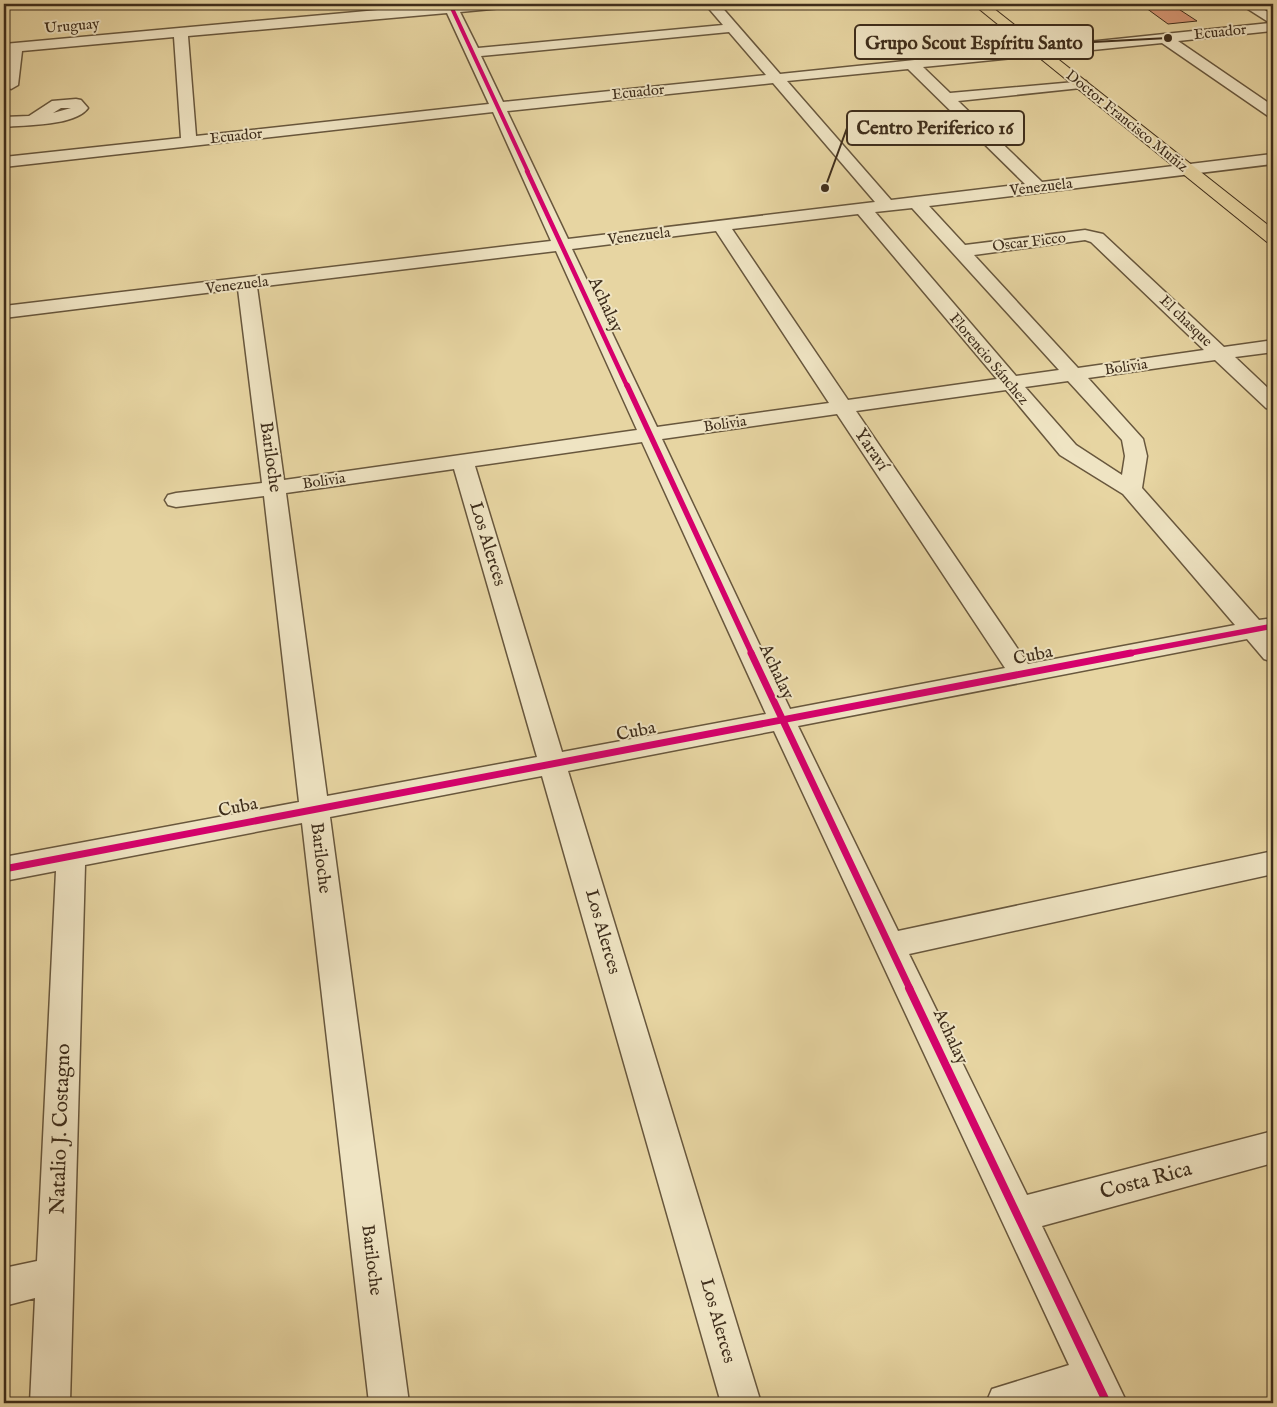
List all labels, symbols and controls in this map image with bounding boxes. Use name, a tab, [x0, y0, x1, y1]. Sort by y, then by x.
street label: Uruguay	[44, 14, 101, 38]
street label: Ecuador	[1193, 20, 1248, 44]
callout: Grupo Scout Espíritu Santo	[855, 25, 1093, 59]
text: Grupo Scout Espíritu Santo	[865, 32, 1083, 56]
street label: Doctor Francisco Muñiz	[1062, 66, 1192, 176]
street label: Ecuador	[611, 80, 666, 104]
callout: Centro Periferico 16	[847, 111, 1024, 145]
text: Centro Periferico 16	[857, 117, 1014, 141]
street label: Ecuador	[209, 124, 264, 148]
street label: Venezuela	[1008, 174, 1074, 200]
street label: Venezuela	[606, 223, 672, 249]
street label: Oscar Ficco	[991, 228, 1067, 256]
street label: Venezuela	[204, 272, 270, 298]
street label: Achalay	[582, 273, 628, 337]
street label: El chasque	[1156, 291, 1216, 351]
street label: Florencio Sánchez	[945, 309, 1033, 409]
street label: Bolivia	[1103, 355, 1149, 379]
street label: Bolivia	[702, 412, 748, 436]
street label: Bariloche	[254, 420, 286, 494]
street label: Yaraví	[848, 424, 894, 477]
street label: Bolivia	[301, 469, 347, 493]
street label: Los Alerces	[463, 499, 511, 589]
street label: Achalay	[753, 640, 799, 704]
street label: Cuba	[1011, 641, 1055, 671]
street label: Cuba	[614, 717, 658, 747]
street label: Cuba	[216, 793, 260, 823]
street label: Bariloche	[304, 821, 336, 895]
street label: Los Alerces	[579, 887, 625, 977]
street label: Achalay	[927, 1005, 973, 1069]
street label: Natalio J. Costagno	[45, 1043, 77, 1215]
street label: Costa Rica	[1097, 1156, 1196, 1206]
street label: Bariloche	[355, 1223, 387, 1297]
street label: Los Alerces	[694, 1276, 740, 1366]

